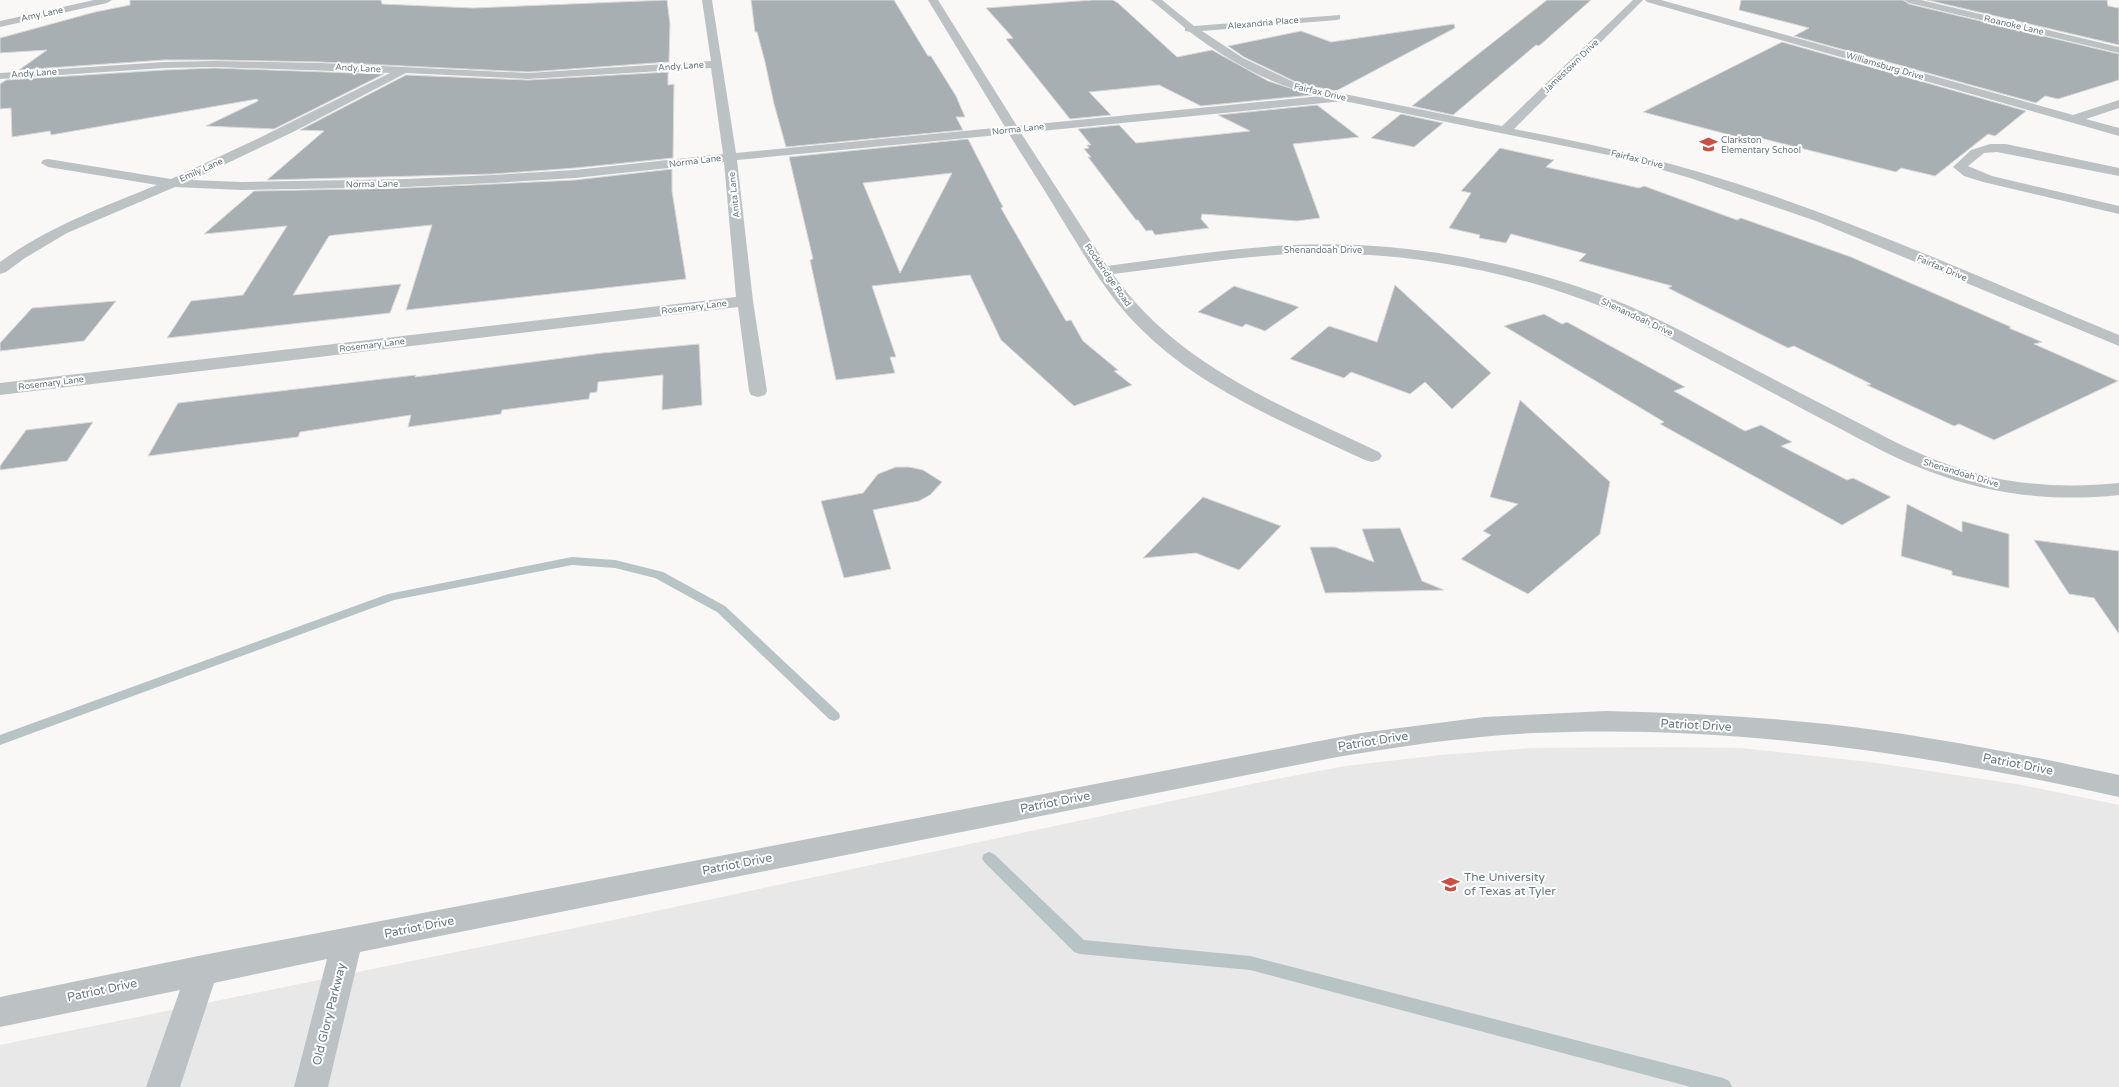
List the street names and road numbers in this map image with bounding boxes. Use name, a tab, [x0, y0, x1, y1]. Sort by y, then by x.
street label: Amy Lane	[20, 5, 64, 24]
street label: Roanoke Lane	[1983, 13, 2045, 38]
street label: Alexandria Place	[1227, 15, 1299, 32]
street label: Jamestown Drive	[1541, 37, 1601, 96]
street label: Williamsburg Drive	[1845, 50, 1925, 83]
street label: Andy Lane	[658, 59, 704, 74]
street label: Andy Lane	[335, 62, 381, 75]
street label: Andy Lane	[11, 66, 57, 81]
street label: Fairfax Drive	[1293, 81, 1347, 104]
street label: Norma Lane	[991, 121, 1045, 138]
street label: Fairfax Drive	[1610, 148, 1664, 171]
street label: Norma Lane	[668, 153, 722, 170]
street label: Emily Lane	[178, 156, 225, 185]
street label: Anita Lane	[727, 171, 742, 218]
street label: Norma Lane	[346, 179, 398, 190]
street label: Rockbridge Road	[1082, 242, 1133, 309]
street label: Shenandoah Drive	[1284, 245, 1362, 256]
street label: Fairfax Drive	[1915, 253, 1968, 284]
street label: Shenandoah Drive	[1599, 296, 1675, 339]
street label: Rosemary Lane	[661, 298, 728, 317]
street label: Rosemary Lane	[339, 336, 406, 355]
street label: Rosemary Lane	[18, 374, 85, 393]
street label: Shenandoah Drive	[1922, 457, 2000, 490]
street label: Patriot Drive	[1660, 716, 1732, 734]
street label: Patriot Drive	[1337, 728, 1409, 753]
street label: Patriot Drive	[1982, 750, 2054, 778]
street label: Patriot Drive	[1019, 788, 1091, 816]
street label: Patriot Drive	[701, 850, 773, 878]
street label: Patriot Drive	[383, 913, 455, 941]
street label: Old Glory Parkway	[310, 961, 349, 1067]
street label: Patriot Drive	[66, 976, 138, 1004]

